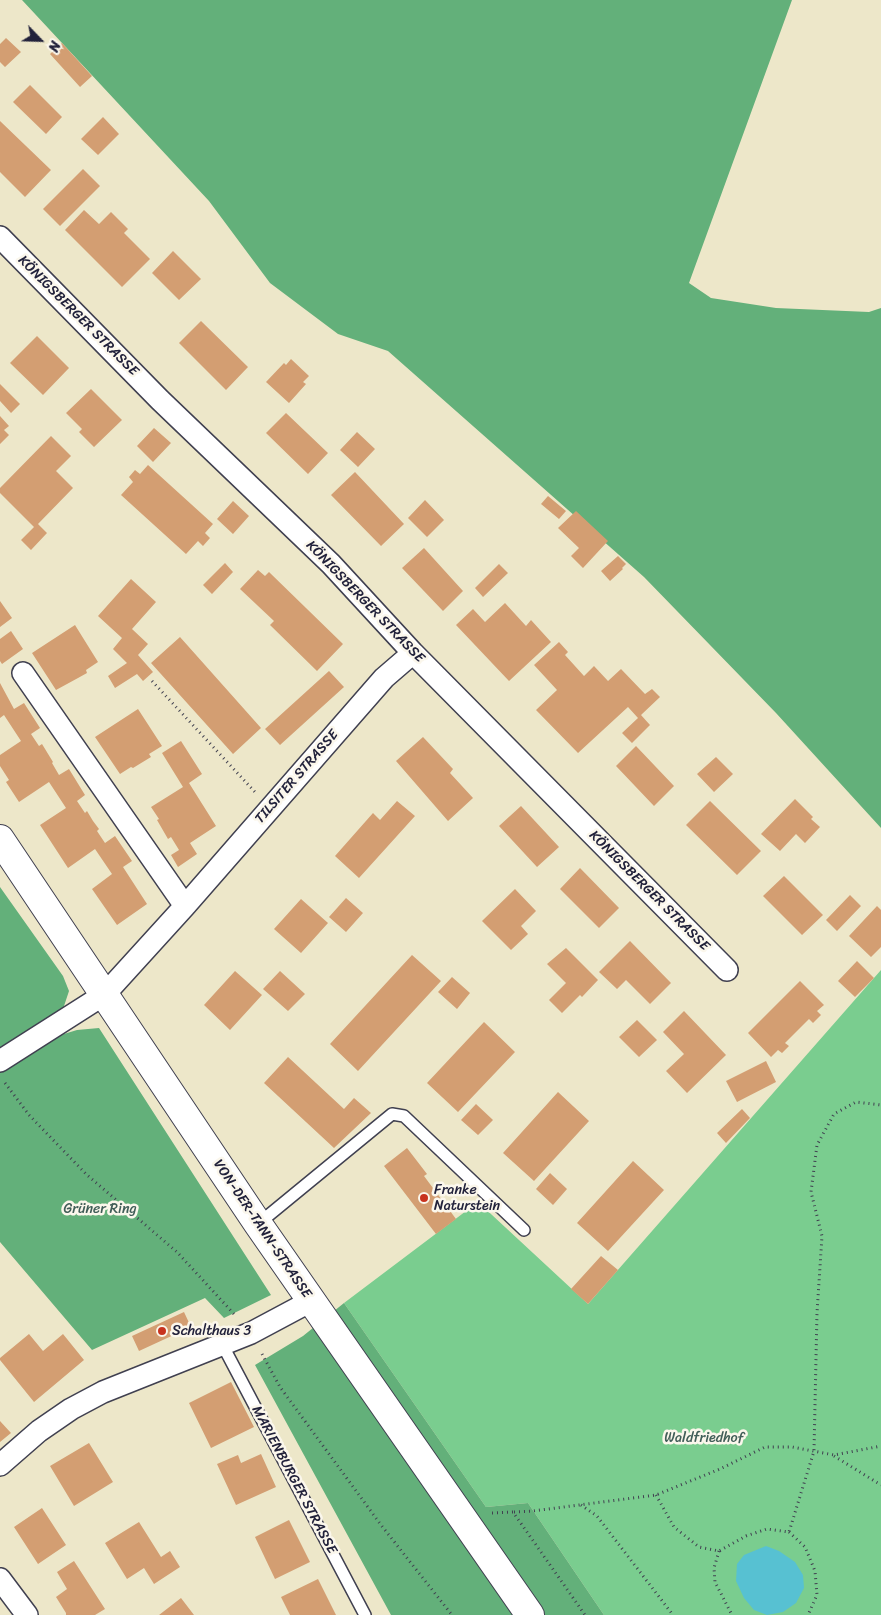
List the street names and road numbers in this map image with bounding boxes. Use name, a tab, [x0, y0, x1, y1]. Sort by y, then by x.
street label: KÖNIGSBERGER STRASSE	[14, 252, 142, 380]
street label: KÖNIGSBERGER STRASSE	[302, 537, 428, 667]
street label: TILSITER STRASSE	[252, 727, 342, 827]
street label: KÖNIGSBERGER STRASSE	[585, 827, 713, 955]
street label: VON-DER-TANN-STRASSE	[209, 1157, 315, 1301]
street label: MARIENBURGER STRASSE	[248, 1403, 340, 1557]

